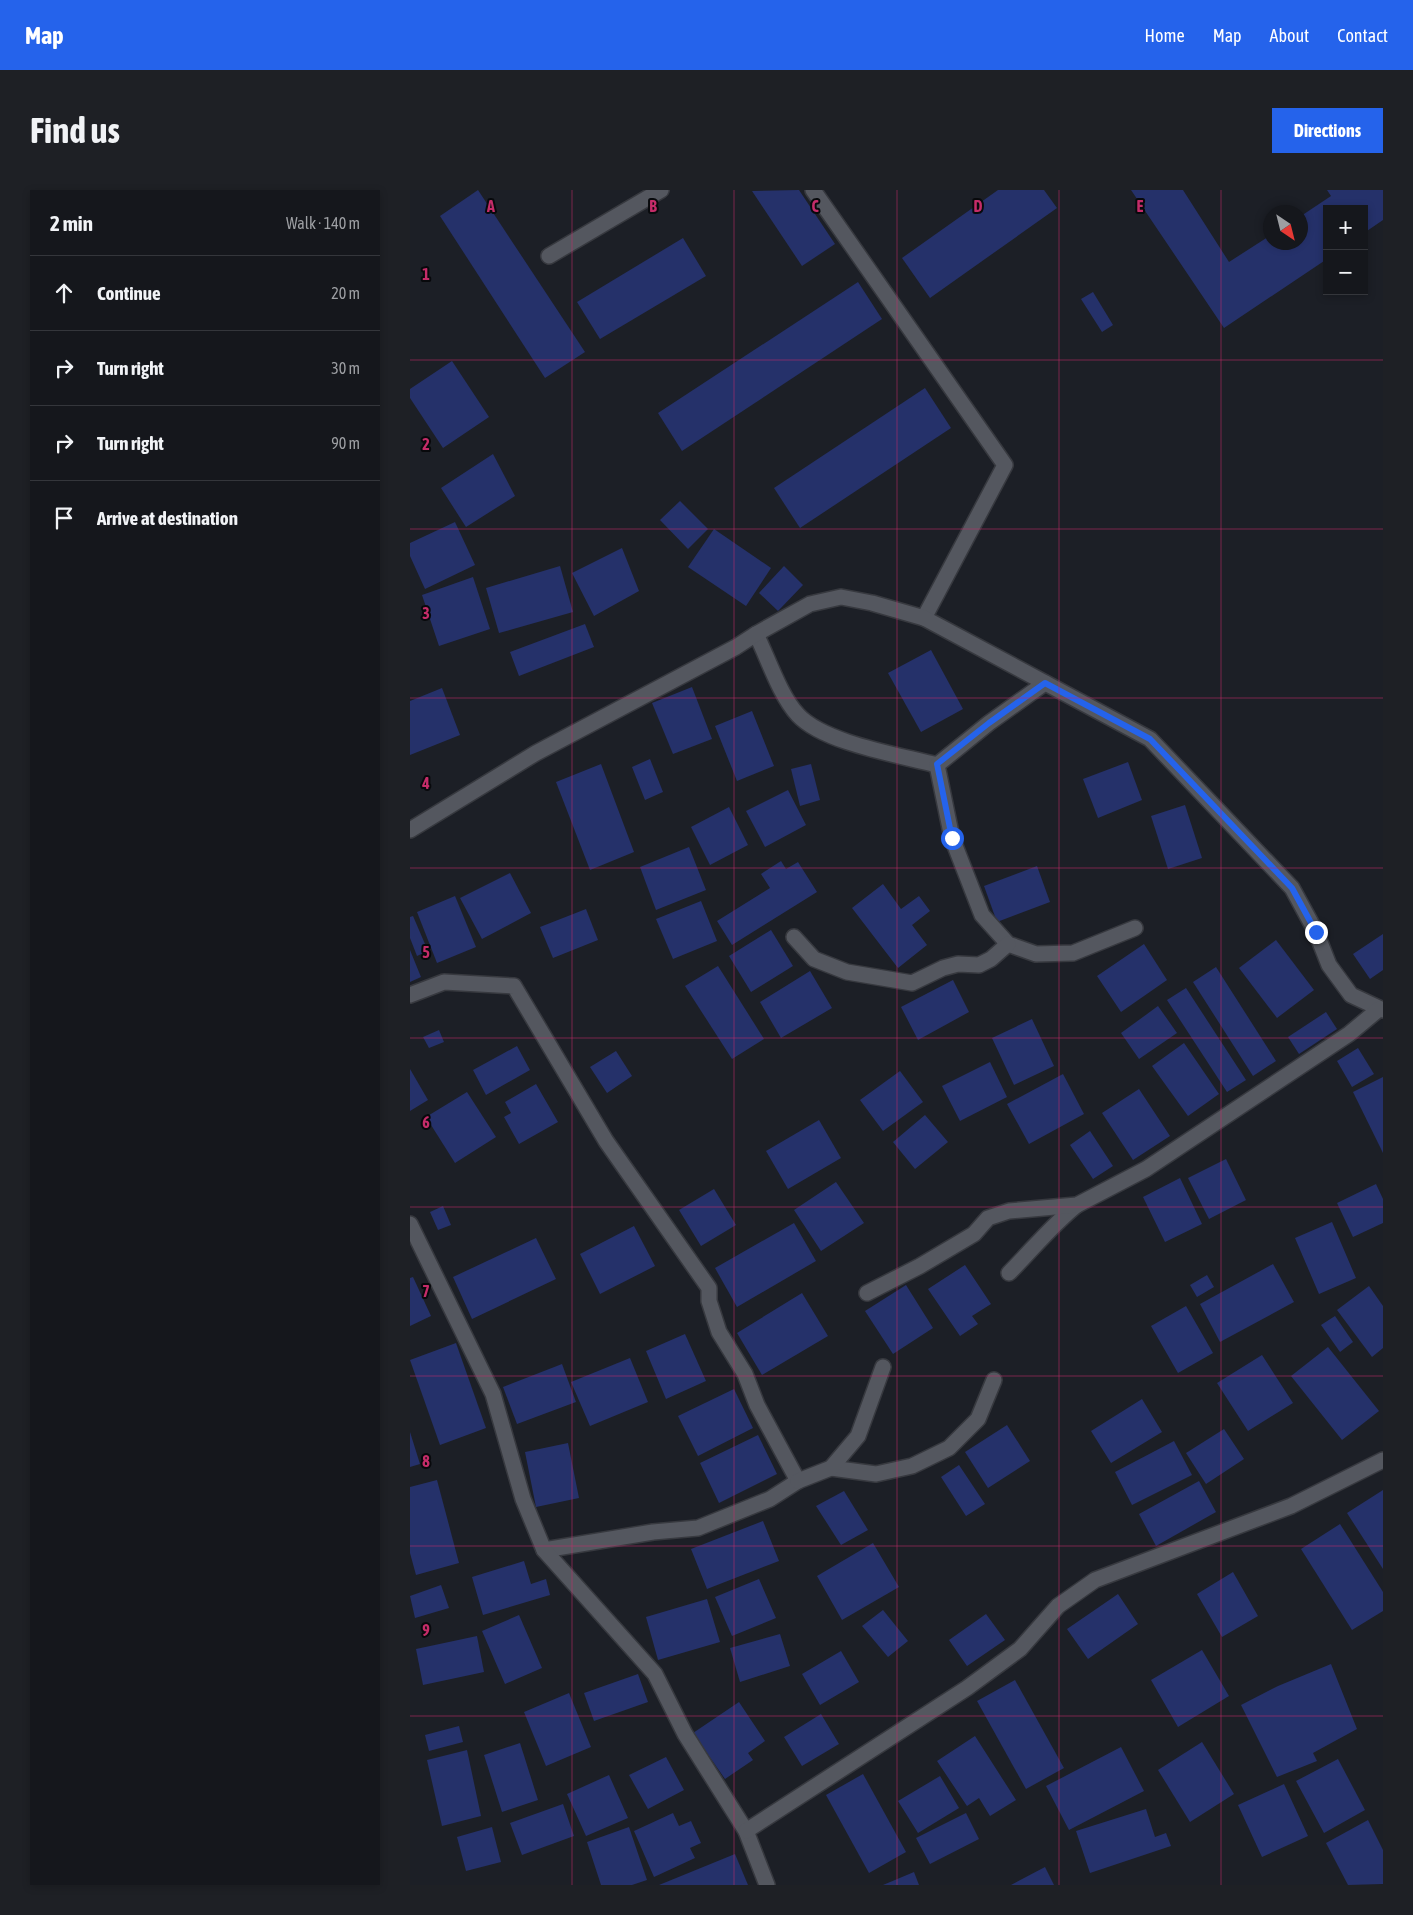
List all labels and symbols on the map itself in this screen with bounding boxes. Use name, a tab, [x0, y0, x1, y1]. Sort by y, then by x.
text: A	[486, 197, 495, 215]
text: B	[649, 197, 657, 215]
text: C	[811, 197, 819, 215]
text: D	[974, 197, 983, 215]
text: E	[1137, 197, 1144, 215]
north arrow	[1263, 205, 1308, 250]
text: 1	[422, 265, 430, 283]
text: 2	[422, 435, 430, 453]
text: 3	[422, 604, 430, 622]
text: 4	[421, 774, 430, 792]
route start	[941, 827, 964, 850]
route end	[1305, 921, 1328, 944]
text: 5	[422, 943, 430, 961]
text: 6	[422, 1113, 430, 1131]
text: 7	[422, 1282, 430, 1300]
text: 8	[422, 1452, 430, 1470]
text: 9	[422, 1621, 430, 1639]

